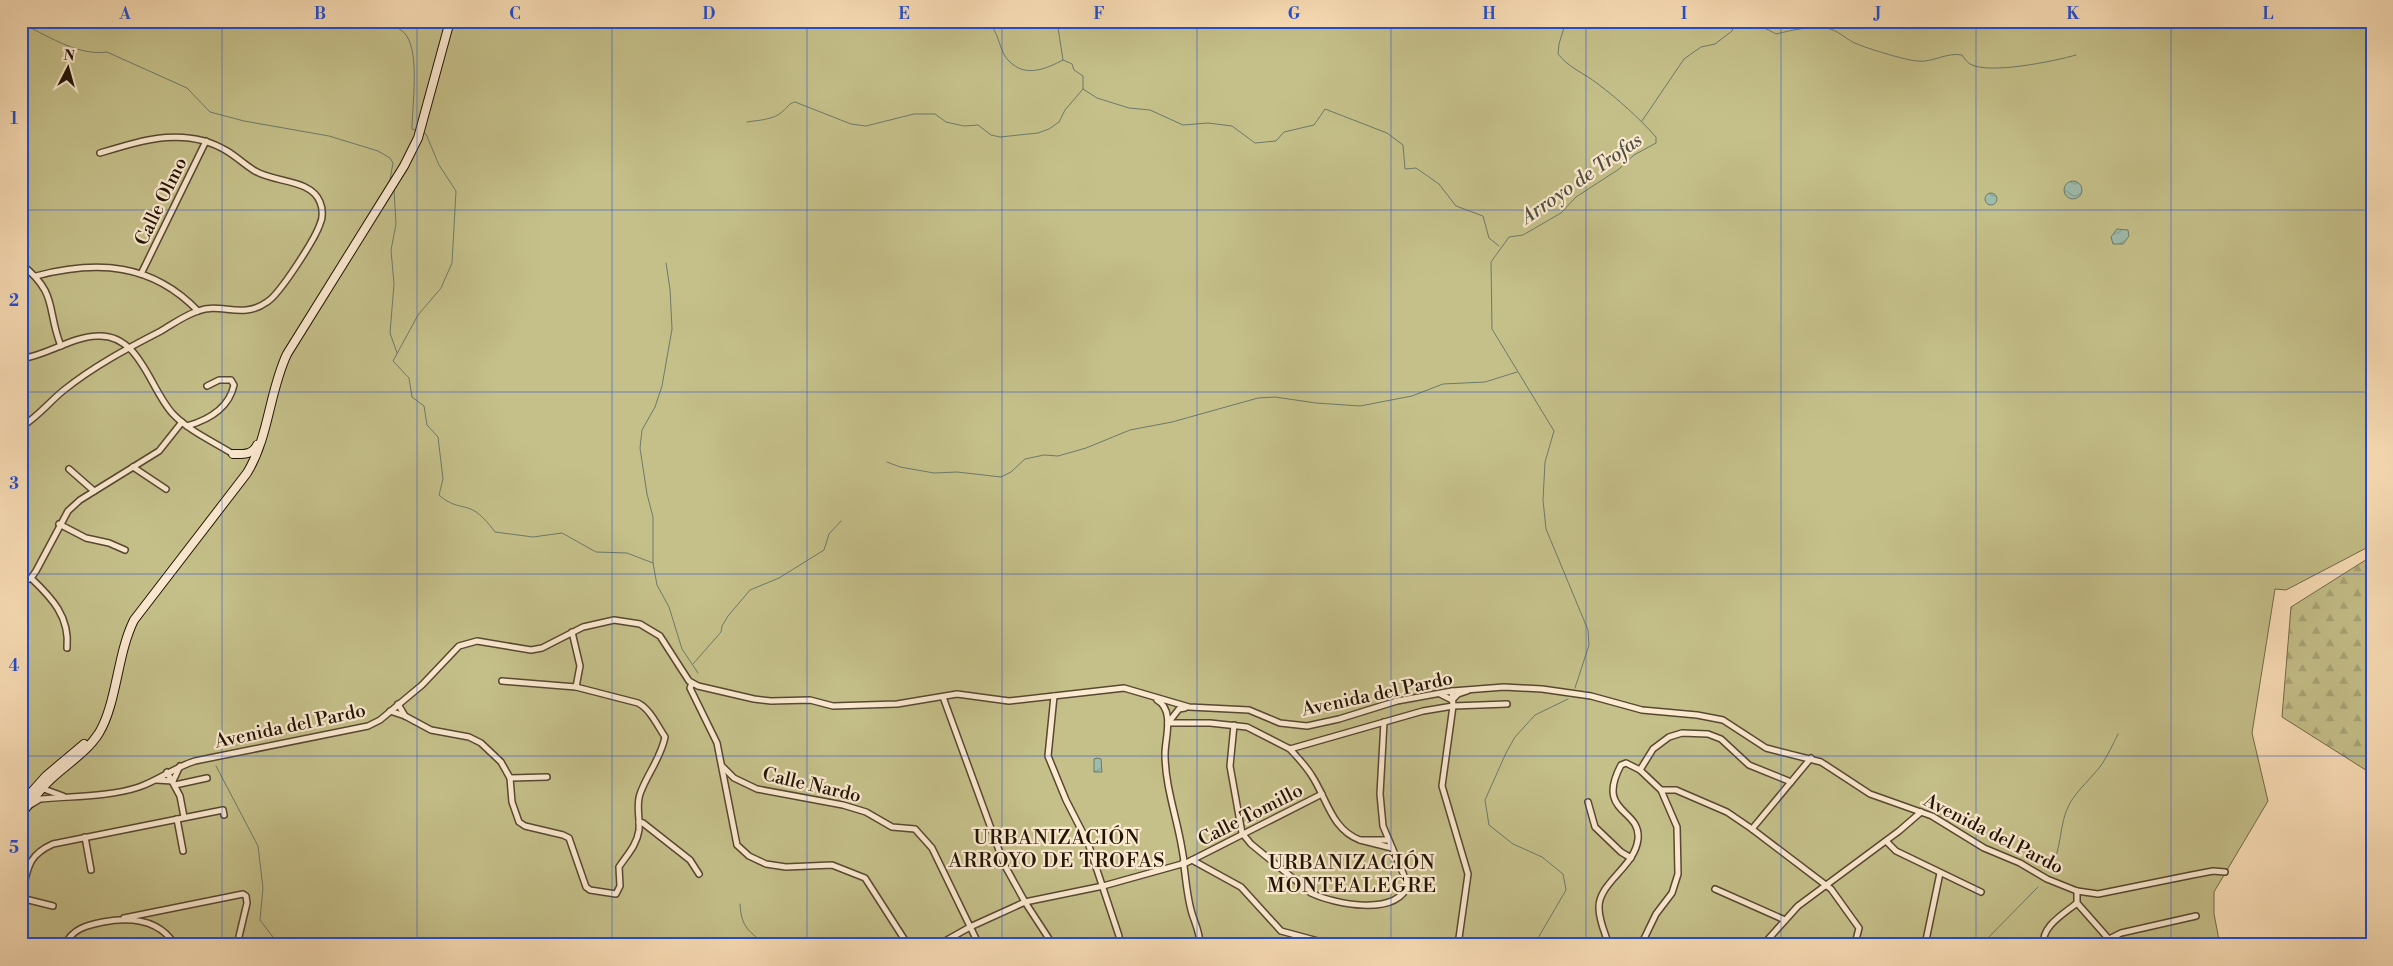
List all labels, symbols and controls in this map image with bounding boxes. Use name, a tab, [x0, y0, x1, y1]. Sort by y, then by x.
text: A	[118, 4, 131, 24]
text: B	[314, 4, 326, 24]
text: C	[509, 4, 521, 24]
text: D	[703, 4, 716, 24]
text: E	[898, 4, 910, 24]
text: F	[1093, 4, 1105, 24]
text: G	[1288, 4, 1301, 24]
text: H	[1482, 4, 1496, 24]
text: I	[1681, 4, 1687, 24]
text: J	[1873, 4, 1881, 24]
text: K	[2067, 4, 2081, 24]
text: L	[2263, 4, 2274, 24]
north arrow	[42, 42, 92, 92]
text: N	[63, 47, 76, 66]
text: 1	[10, 109, 18, 129]
water label: Arroyo de Trofas	[1515, 128, 1648, 231]
street label: Calle Olmo	[129, 153, 193, 249]
text: 2	[9, 291, 19, 311]
text: 3	[9, 474, 19, 494]
text: 4	[9, 656, 20, 676]
street label: Avenida del Pardo	[1298, 666, 1455, 722]
street label: Avenida del Pardo	[211, 698, 368, 754]
street label: Calle Nardo	[760, 762, 863, 808]
street label: Calle Tomillo	[1194, 778, 1307, 852]
street label: Avenida del Pardo	[1919, 788, 2068, 880]
district label: URBANIZACIÓN ARROYO DE TROFAS	[948, 825, 1165, 874]
text: 5	[9, 838, 19, 858]
district label: URBANIZACIÓN MONTEALEGRE	[1267, 850, 1437, 899]

